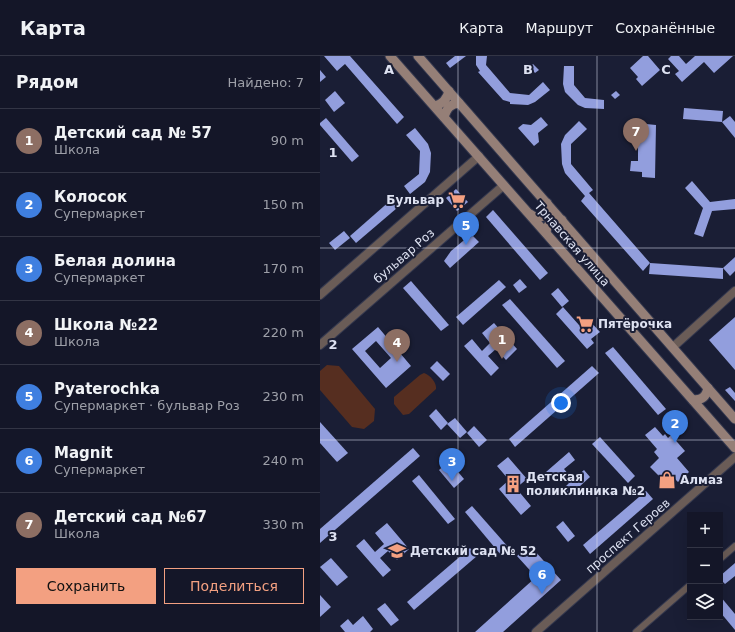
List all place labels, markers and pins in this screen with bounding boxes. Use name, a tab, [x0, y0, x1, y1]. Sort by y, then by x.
pin: 7	[623, 118, 649, 151]
supermarket icon: Бульвар	[447, 190, 467, 210]
place label: Бульвар	[386, 193, 444, 207]
pin: 5	[453, 212, 479, 245]
supermarket icon: Пятёрочка	[575, 314, 595, 334]
place label: Пятёрочка	[598, 317, 672, 331]
pin: 1	[489, 326, 515, 359]
pin: 4	[384, 329, 410, 362]
pin: 2	[662, 410, 688, 443]
pin: 3	[439, 448, 465, 481]
place label: Детская поликлиника №2	[526, 470, 645, 498]
shop icon: Алмаз	[657, 470, 677, 490]
place label: Алмаз	[680, 473, 723, 487]
building icon: Детская поликлиника №2	[503, 474, 523, 494]
school or university icon: Детский сад № 52	[387, 541, 407, 561]
place label: Детский сад № 52	[410, 544, 536, 558]
pin: 6	[529, 561, 555, 594]

